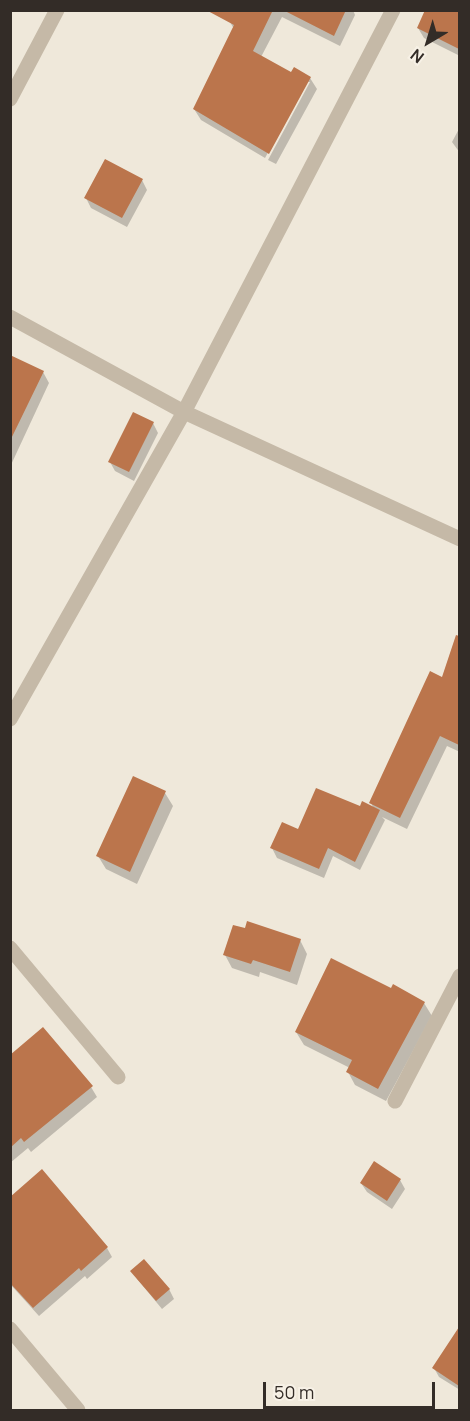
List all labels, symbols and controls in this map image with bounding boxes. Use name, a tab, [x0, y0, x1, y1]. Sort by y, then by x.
north arrow	[398, 12, 458, 72]
text: N	[406, 44, 428, 68]
scale bar	[266, 1370, 438, 1408]
text: 50 m	[274, 1380, 314, 1404]

